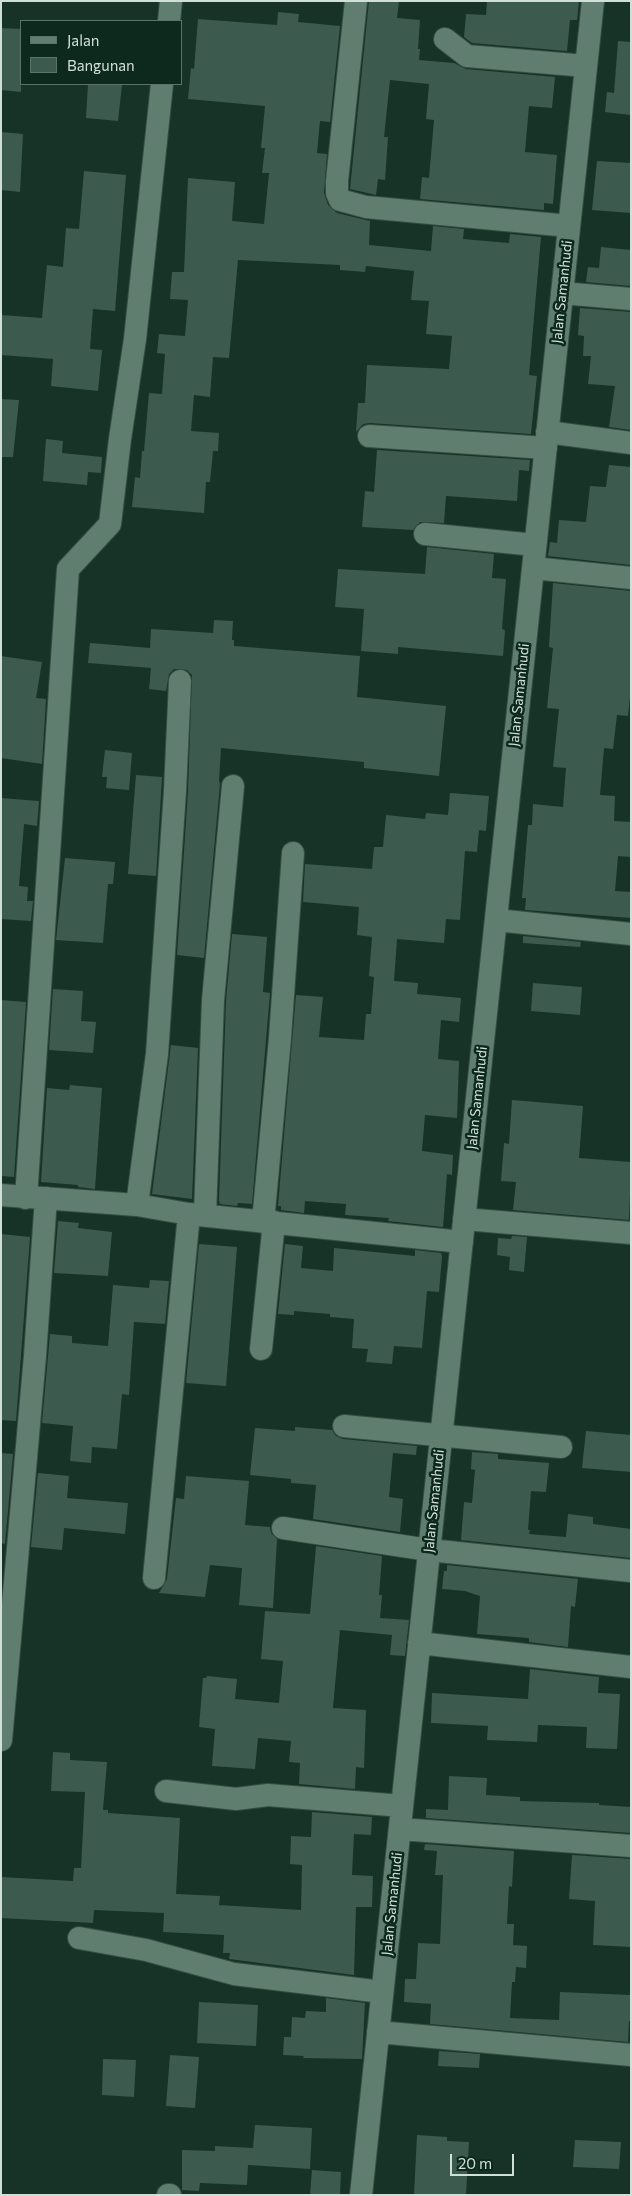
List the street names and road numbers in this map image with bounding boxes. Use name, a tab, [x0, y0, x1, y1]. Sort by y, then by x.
street label: Jalan Samanhudi	[548, 240, 576, 344]
street label: Jalan Samanhudi	[505, 643, 533, 747]
street label: Jalan Samanhudi	[463, 1046, 491, 1150]
street label: Jalan Samanhudi	[420, 1449, 448, 1553]
street label: Jalan Samanhudi	[378, 1852, 406, 1956]

